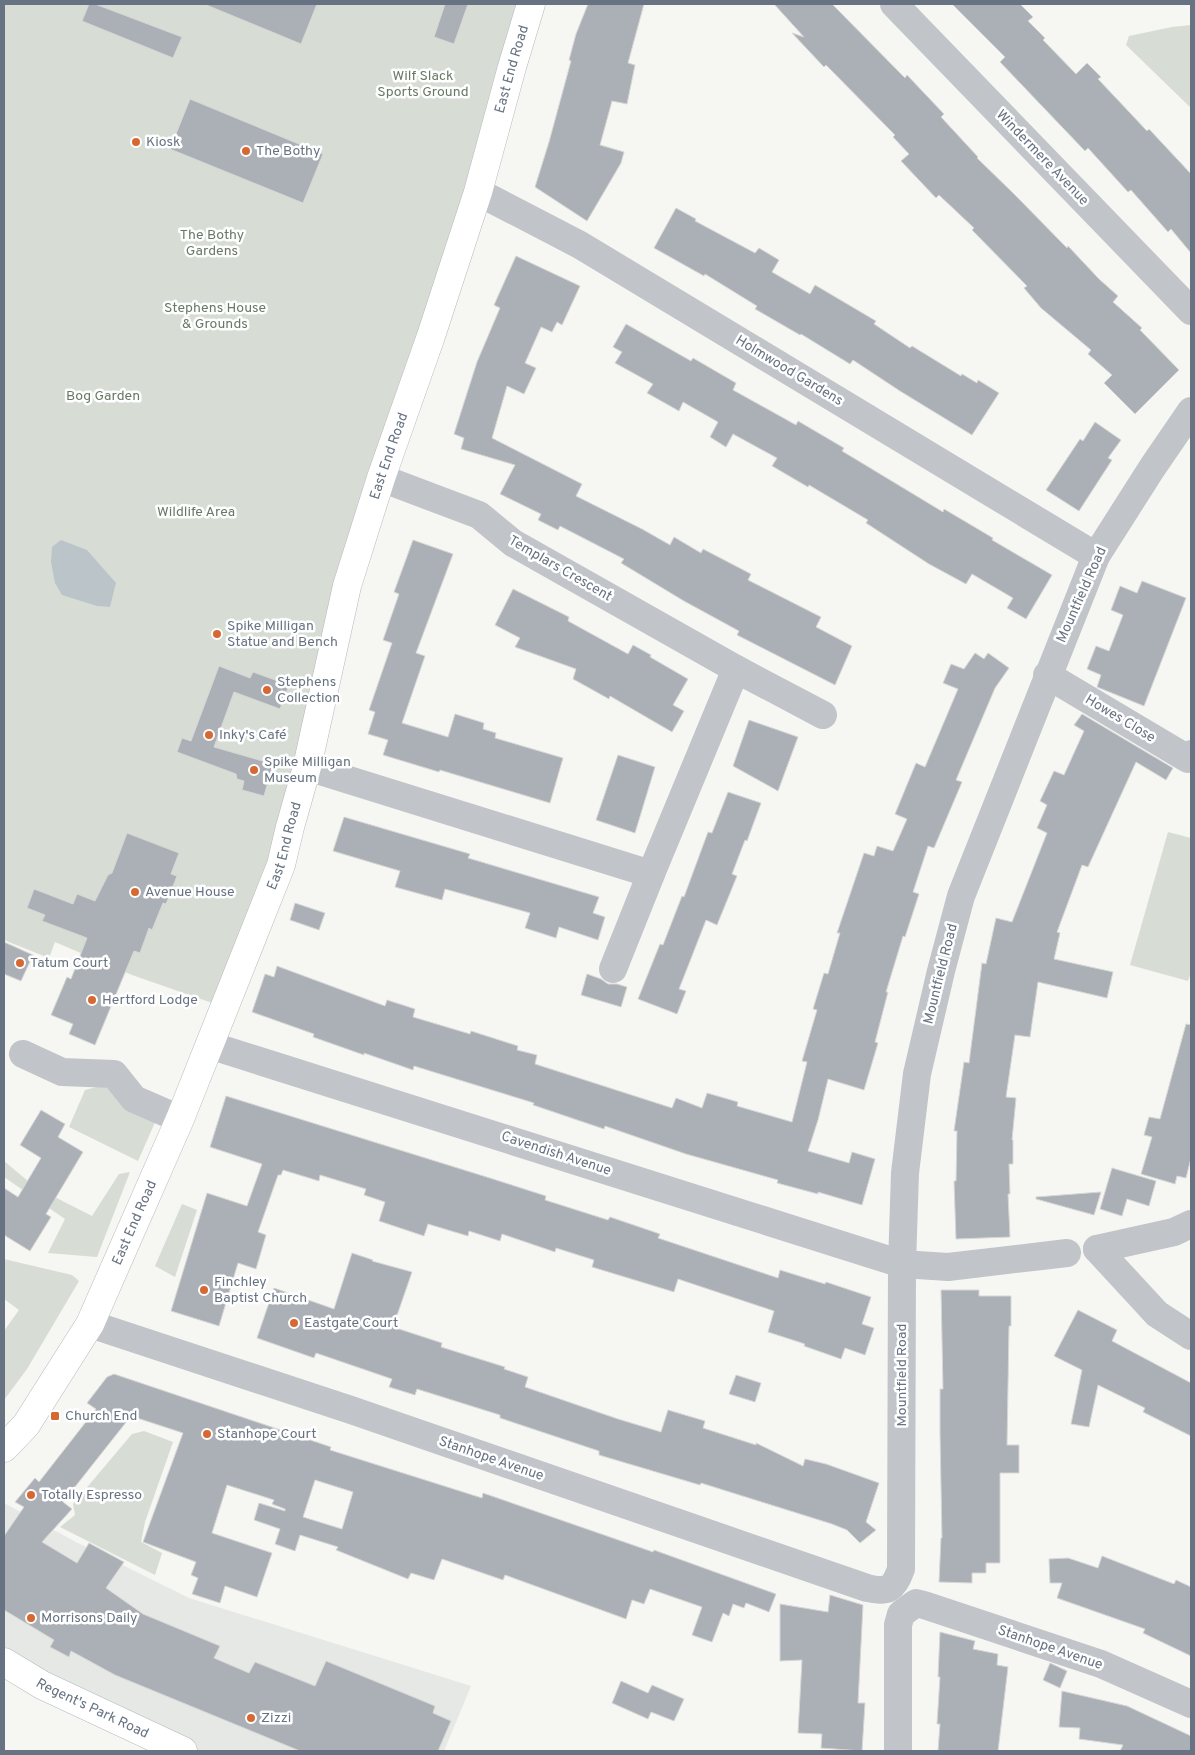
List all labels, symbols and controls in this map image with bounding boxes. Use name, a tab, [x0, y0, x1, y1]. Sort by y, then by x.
street label: East End Road	[491, 23, 533, 115]
park label: Wilf Slack Sports Ground	[377, 68, 469, 101]
street label: Windermere Avenue	[992, 107, 1092, 209]
place label: Kiosk	[146, 134, 180, 151]
marker: Kiosk	[130, 136, 142, 148]
place label: The Bothy	[256, 143, 320, 160]
marker: The Bothy	[240, 145, 252, 157]
park label: The Bothy Gardens	[180, 227, 244, 260]
park label: Stephens House & Grounds	[164, 300, 266, 333]
street label: Holmwood Gardens	[732, 332, 846, 410]
park label: Bog Garden	[66, 388, 140, 405]
street label: East End Road	[366, 410, 412, 502]
park label: Wildlife Area	[157, 504, 235, 521]
street label: Templars Crescent	[505, 532, 615, 606]
street label: Mountfield Road	[1053, 545, 1111, 645]
place label: Spike Milligan Statue and Bench	[227, 618, 338, 651]
marker: Spike Milligan Statue and Bench	[211, 628, 223, 640]
place label: Stephens Collection	[277, 674, 340, 707]
marker: Stephens Collection	[261, 684, 273, 696]
street label: Howes Close	[1082, 691, 1158, 747]
place label: Inky's Café	[219, 727, 287, 744]
marker: Inky's Café	[203, 729, 215, 741]
place label: Spike Milligan Museum	[264, 754, 351, 787]
marker: Spike Milligan Museum	[248, 764, 260, 776]
street label: East End Road	[263, 800, 305, 892]
place label: Avenue House	[145, 884, 235, 901]
marker: Avenue House	[129, 886, 141, 898]
street label: Mountfield Road	[920, 922, 962, 1026]
place label: Tatum Court	[30, 955, 108, 972]
marker: Tatum Court	[14, 957, 26, 969]
place label: Hertford Lodge	[102, 992, 198, 1009]
marker: Hertford Lodge	[86, 994, 98, 1006]
street label: Cavendish Avenue	[499, 1128, 613, 1180]
street label: East End Road	[108, 1178, 160, 1268]
place label: Finchley Baptist Church	[214, 1274, 307, 1307]
marker: Finchley Baptist Church	[198, 1284, 210, 1296]
place label: Eastgate Court	[304, 1315, 398, 1332]
marker: Eastgate Court	[288, 1317, 300, 1329]
street label: Mountfield Road	[894, 1324, 911, 1426]
place label: Church End	[65, 1408, 137, 1425]
marker: Church End	[49, 1410, 61, 1422]
place label: Stanhope Court	[217, 1426, 316, 1443]
marker: Stanhope Court	[201, 1428, 213, 1440]
street label: Stanhope Avenue	[436, 1433, 546, 1485]
place label: Totally Espresso	[41, 1487, 142, 1504]
marker: Totally Espresso	[25, 1489, 37, 1501]
place label: Morrisons Daily	[41, 1610, 138, 1627]
marker: Morrisons Daily	[25, 1612, 37, 1624]
street label: Stanhope Avenue	[995, 1622, 1105, 1674]
street label: Regent's Park Road	[33, 1675, 152, 1742]
place label: Zizzi	[261, 1710, 291, 1727]
marker: Zizzi	[245, 1712, 257, 1724]

